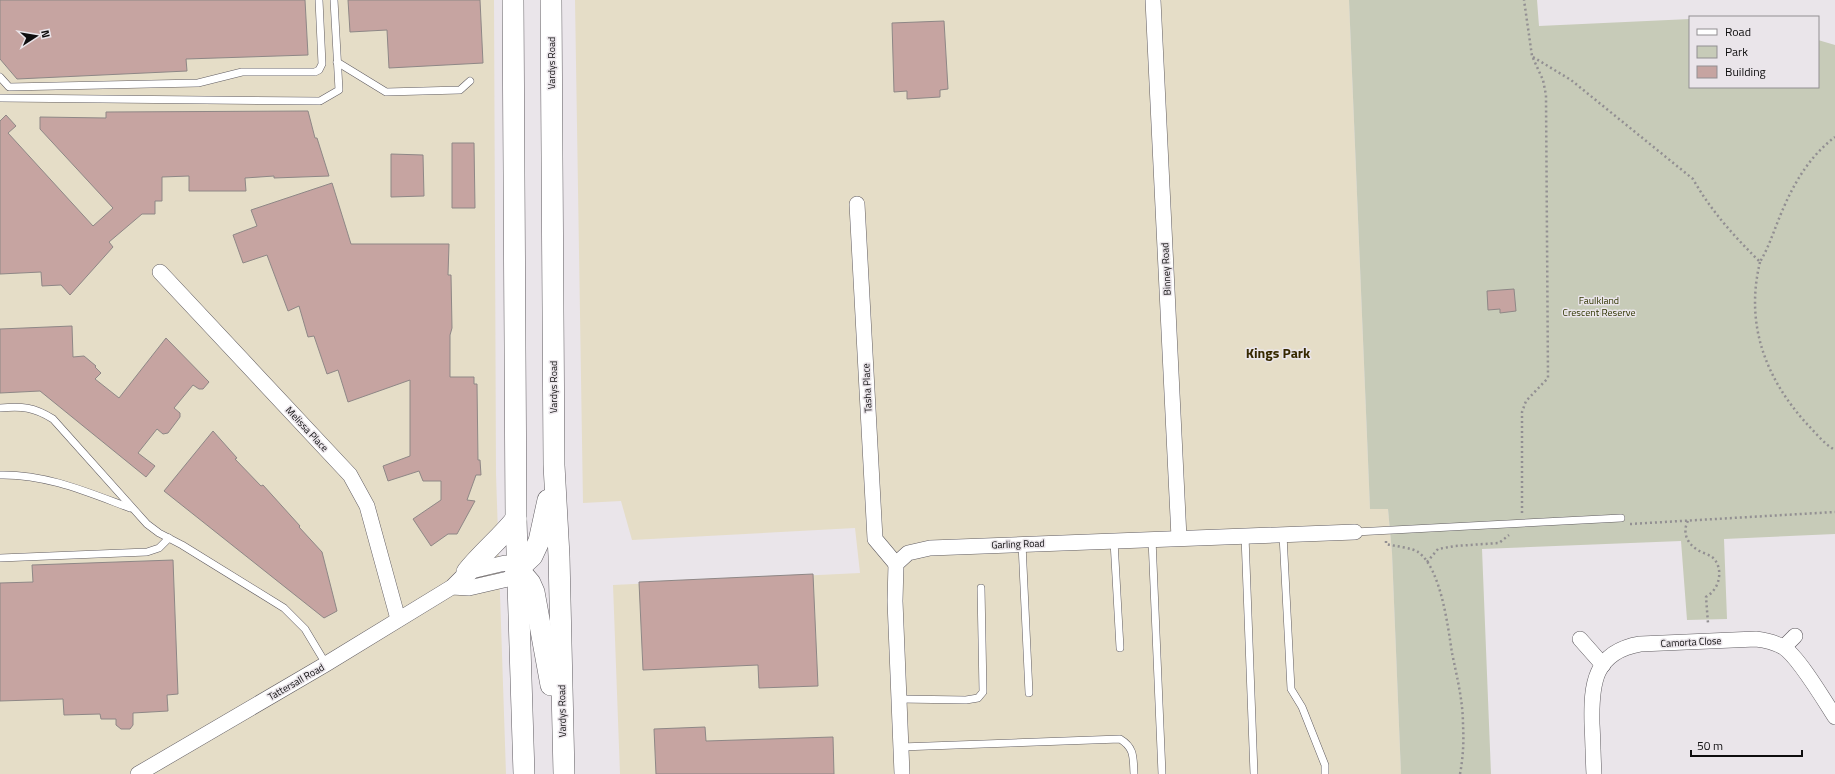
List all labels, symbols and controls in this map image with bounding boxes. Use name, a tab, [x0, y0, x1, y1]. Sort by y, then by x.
north arrow	[16, 16, 56, 56]
legend	[1689, 16, 1819, 88]
text: Road	[1725, 22, 1751, 41]
text: N	[37, 29, 54, 39]
street label: Vardys Road	[544, 37, 559, 89]
text: Park	[1725, 42, 1748, 61]
text: Building	[1725, 62, 1766, 81]
street label: Binney Road	[1157, 242, 1175, 296]
park label: Faulkland Crescent Reserve	[1563, 293, 1635, 320]
district label: Kings Park	[1246, 342, 1311, 363]
street label: Vardys Road	[546, 361, 561, 413]
street label: Tasha Place	[858, 363, 876, 413]
street label: Melissa Place	[282, 403, 332, 455]
street label: Garling Road	[991, 536, 1045, 552]
street label: Camorta Close	[1660, 633, 1722, 651]
street label: Tattersall Road	[265, 660, 327, 704]
street label: Vardys Road	[554, 685, 570, 737]
scale bar	[1691, 732, 1802, 758]
text: 50 m	[1697, 736, 1723, 755]

